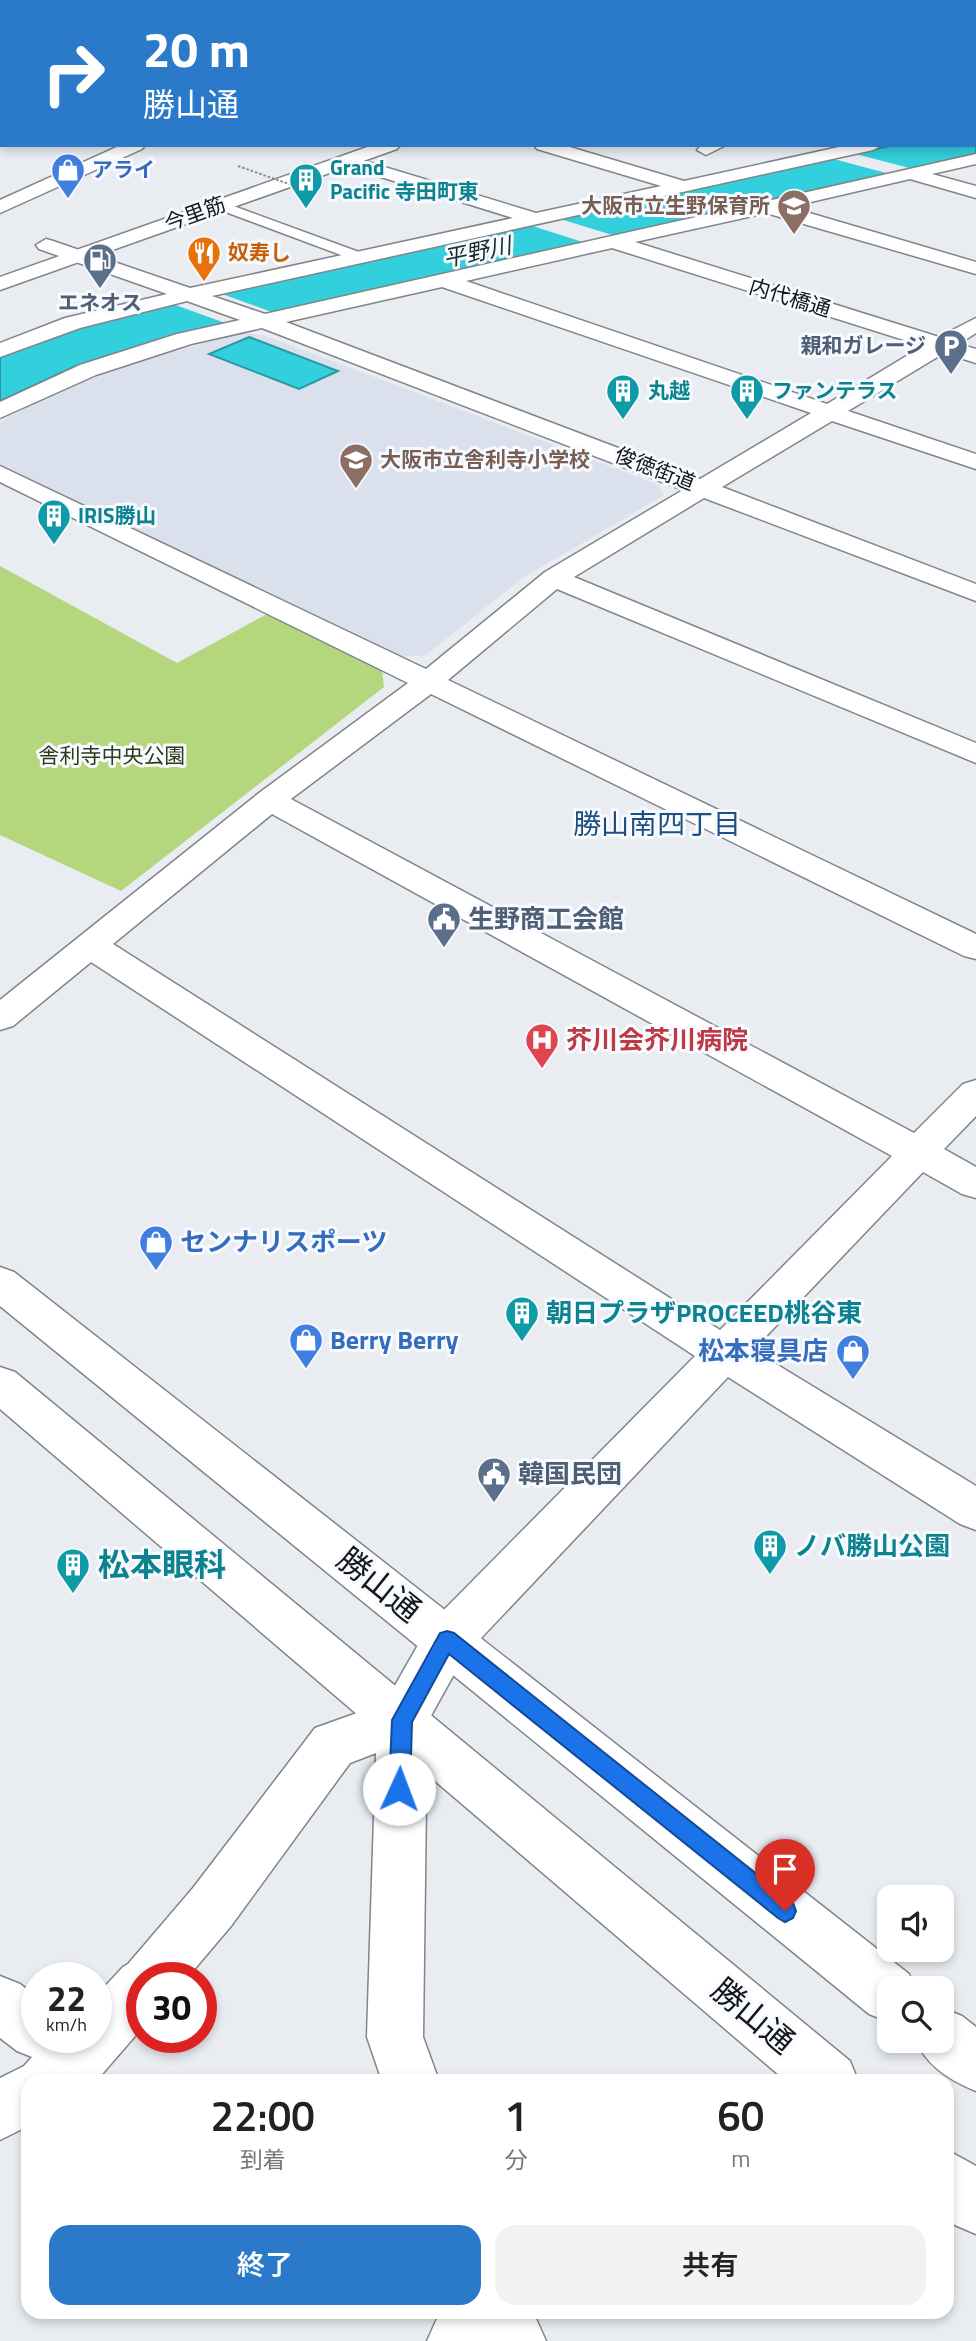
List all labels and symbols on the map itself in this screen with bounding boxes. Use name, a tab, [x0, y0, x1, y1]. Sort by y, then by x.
shop icon: アライ	[49, 151, 87, 200]
place label: Grand Pacific 寺田町東	[330, 151, 479, 207]
place label: アライ	[92, 153, 155, 185]
building icon: Grand Pacific 寺田町東	[287, 161, 325, 210]
street label: 今里筋	[160, 187, 230, 239]
school or university icon: 大阪市立生野保育所	[775, 187, 813, 236]
place label: 大阪市立生野保育所	[581, 189, 770, 221]
water label: 平野川	[440, 227, 517, 276]
restaurant icon: 奴寿し	[185, 234, 223, 283]
place label: 奴寿し	[228, 236, 291, 268]
fuel station icon: エネオス	[81, 241, 119, 290]
street label: 内代橋通	[745, 269, 835, 325]
place label: エネオス	[58, 286, 142, 318]
parking icon: 親和ガレージ	[932, 327, 970, 376]
place label: 親和ガレージ	[800, 329, 926, 361]
building icon: 丸越	[604, 372, 642, 421]
building icon: ファンテラス	[728, 372, 766, 421]
place label: 丸越	[648, 374, 690, 406]
place label: ファンテラス	[772, 374, 898, 406]
street label: 俊徳街道	[610, 438, 700, 498]
school or university icon: 大阪市立舎利寺小学校	[337, 441, 375, 490]
place label: 大阪市立舎利寺小学校	[380, 443, 590, 475]
building icon: IRIS勝山	[35, 497, 73, 546]
place label: IRIS勝山	[78, 499, 156, 531]
park label: 舎利寺中央公園	[39, 739, 186, 771]
district label: 勝山南四丁目	[573, 802, 741, 845]
place label: 生野商工会館	[468, 899, 624, 938]
public building icon: 生野商工会館	[425, 900, 463, 949]
place label: 芥川会芥川病院	[566, 1020, 748, 1059]
hospital icon: 芥川会芥川病院	[523, 1021, 561, 1070]
place label: センナリスポーツ	[180, 1222, 387, 1261]
shop icon: センナリスポーツ	[137, 1223, 175, 1272]
place label: 朝日プラザPROCEED桃谷東	[546, 1293, 862, 1332]
building icon: 朝日プラザPROCEED桃谷東	[503, 1294, 541, 1343]
place label: Berry Berry	[330, 1320, 459, 1359]
shop icon: Berry Berry	[287, 1321, 325, 1370]
place label: 松本寝具店	[698, 1331, 828, 1370]
shop icon: 松本寝具店	[834, 1332, 872, 1381]
place label: 韓国民団	[518, 1454, 622, 1493]
public building icon: 韓国民団	[475, 1455, 513, 1504]
place label: ノバ勝山公園	[794, 1526, 950, 1565]
building icon: ノバ勝山公園	[751, 1527, 789, 1576]
street label: 勝山通	[327, 1535, 432, 1633]
place label: 松本眼科	[98, 1540, 226, 1588]
building icon: 松本眼科	[54, 1546, 92, 1595]
position arrow	[362, 1752, 436, 1826]
pin	[755, 1839, 815, 1911]
speed limit sign: 30	[126, 1962, 217, 2053]
street label: 勝山通	[701, 1966, 806, 2064]

